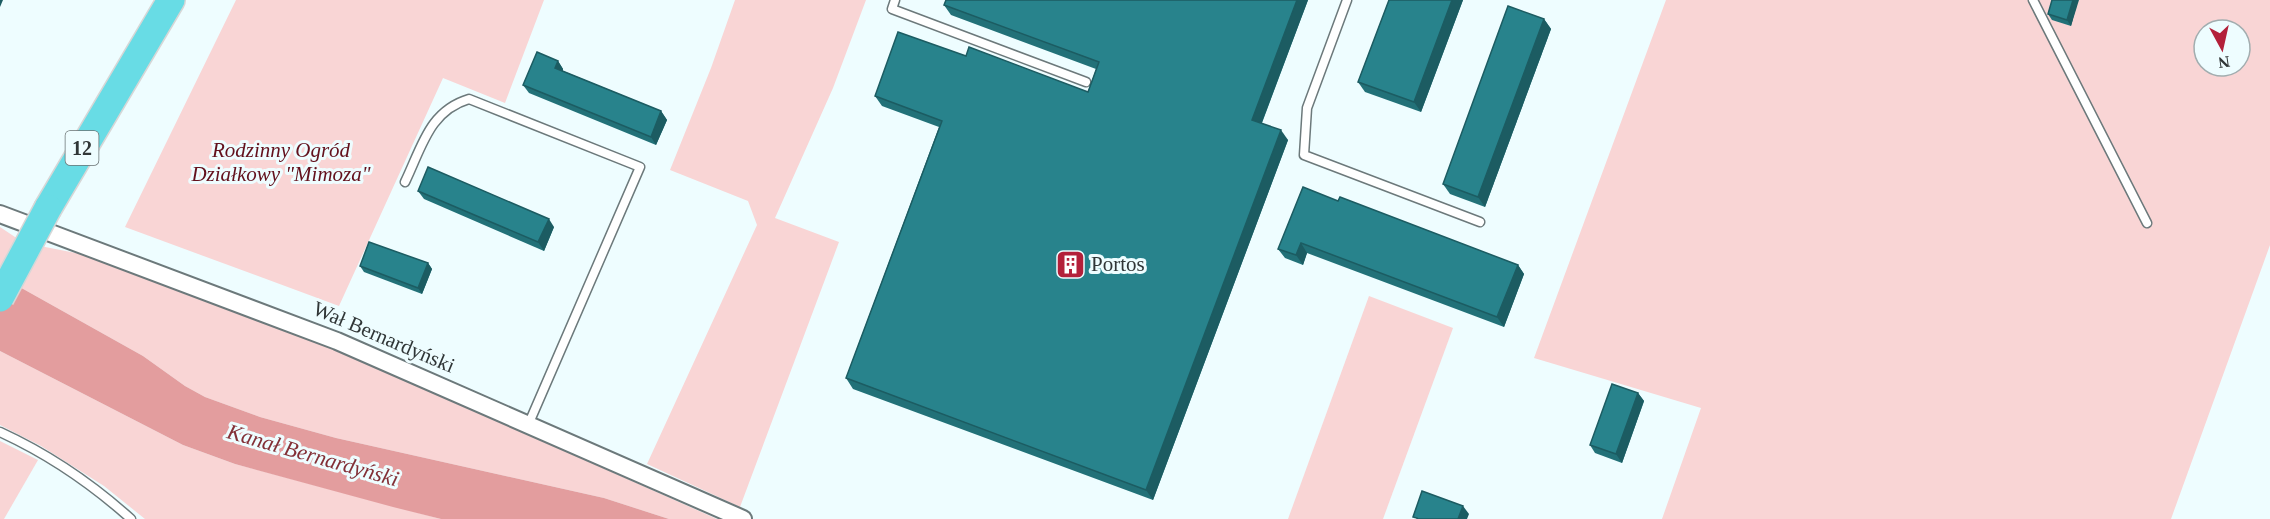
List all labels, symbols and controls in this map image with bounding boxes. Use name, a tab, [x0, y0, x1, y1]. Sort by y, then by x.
north arrow	[2192, 18, 2252, 78]
text: N	[2217, 53, 2231, 72]
road number: 12	[66, 131, 98, 165]
park label: Rodzinny Ogród Działkowy "Mimoza"	[190, 138, 371, 186]
building icon: Portos	[1054, 248, 1086, 280]
place label: Portos	[1091, 252, 1145, 276]
street label: Wał Bernardyński	[309, 296, 459, 378]
water label: Kanał Bernardyński	[224, 418, 402, 491]

